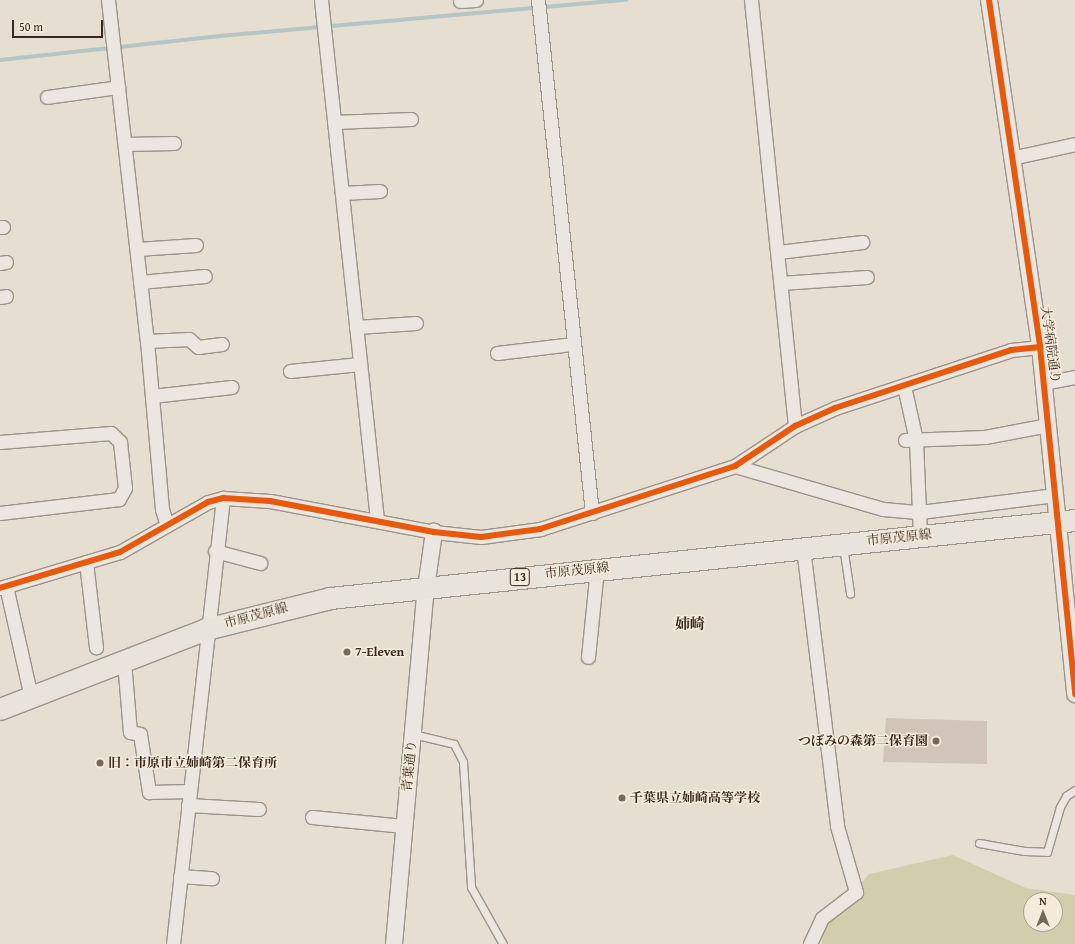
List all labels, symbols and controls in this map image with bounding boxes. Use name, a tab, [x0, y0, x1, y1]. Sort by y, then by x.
scale bar	[14, 12, 105, 38]
text: 50 m	[19, 18, 43, 35]
street label: 大学病院通り	[1037, 305, 1063, 385]
street label: 市原茂原線	[866, 527, 932, 549]
street label: 市原茂原線	[544, 560, 610, 582]
road number: 13	[509, 567, 531, 587]
street label: 市原茂原線	[223, 600, 289, 632]
district label: 姉崎	[675, 615, 705, 633]
place label: 7-Eleven	[355, 644, 404, 660]
marker: 7-Eleven	[342, 647, 352, 657]
place label: つぼみの森第二保育園	[798, 733, 928, 749]
marker: つぼみの森第二保育園	[931, 736, 941, 746]
street label: 青葉通り	[400, 739, 420, 793]
place label: 旧：市原市立姉崎第二保育所	[108, 755, 277, 771]
marker: 旧：市原市立姉崎第二保育所	[95, 758, 105, 768]
place label: 千葉県立姉崎高等学校	[630, 790, 760, 806]
marker: 千葉県立姉崎高等学校	[617, 793, 627, 803]
north arrow	[1023, 892, 1063, 932]
text: N	[1039, 893, 1047, 909]

